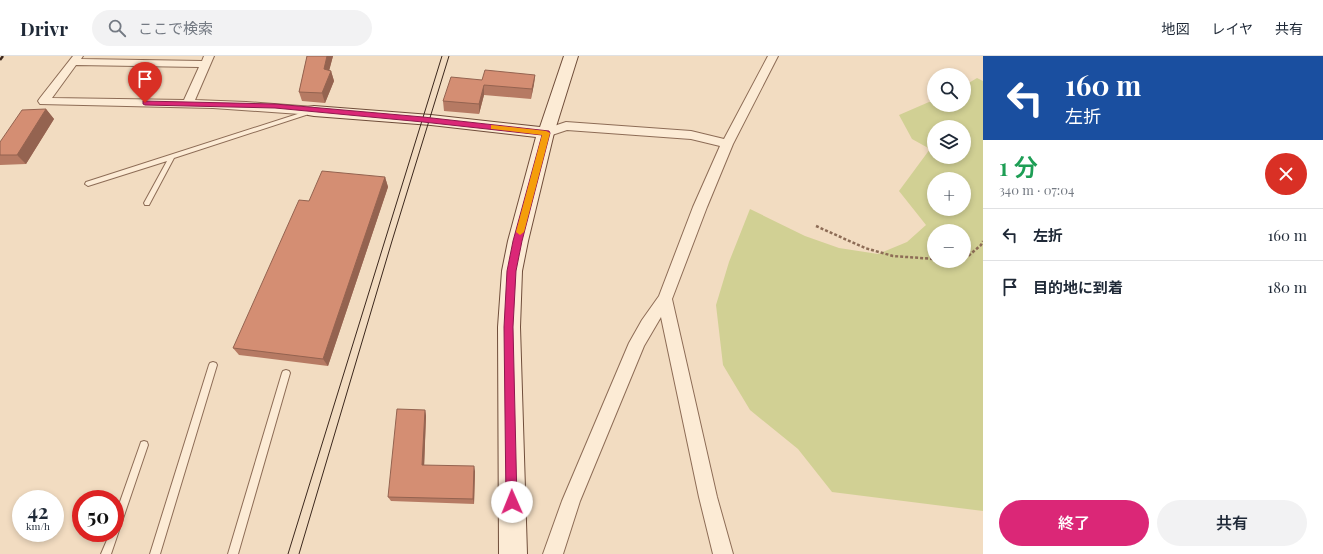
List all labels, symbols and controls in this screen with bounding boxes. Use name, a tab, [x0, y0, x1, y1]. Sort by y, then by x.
search box	[92, 10, 372, 46]
text: Drivr	[20, 15, 68, 41]
icon: search	[106, 17, 128, 39]
text: ここで検索	[138, 18, 213, 38]
text: 地図	[1161, 19, 1189, 38]
text: レイヤ	[1211, 19, 1253, 38]
text: 共有	[1275, 19, 1303, 38]
pin	[128, 62, 162, 103]
text: 160 m	[1065, 66, 1141, 103]
icon: arrive	[134, 68, 156, 90]
map controls	[927, 68, 971, 268]
button: search	[927, 68, 971, 112]
icon: left	[999, 72, 1051, 124]
text: 左折	[1065, 104, 1101, 128]
button: layers	[927, 120, 971, 164]
text: 1 分	[999, 150, 1038, 182]
button: close	[1265, 153, 1307, 195]
button: +	[927, 172, 971, 216]
text: 340 m · 07:04	[999, 181, 1075, 198]
button: −	[927, 224, 971, 268]
icon: left	[999, 224, 1021, 246]
text: 左折	[1033, 225, 1063, 245]
text: 160 m	[1268, 225, 1307, 245]
icon: arrive	[999, 276, 1021, 298]
text: 目的地に到着	[1033, 277, 1123, 297]
text: 180 m	[1268, 277, 1307, 297]
position arrow	[491, 481, 533, 523]
speed limit sign: 50	[72, 490, 124, 542]
text: 42	[27, 497, 49, 524]
button: 終了	[999, 500, 1149, 546]
button: 共有	[1157, 500, 1307, 546]
text: km/h	[26, 519, 50, 533]

